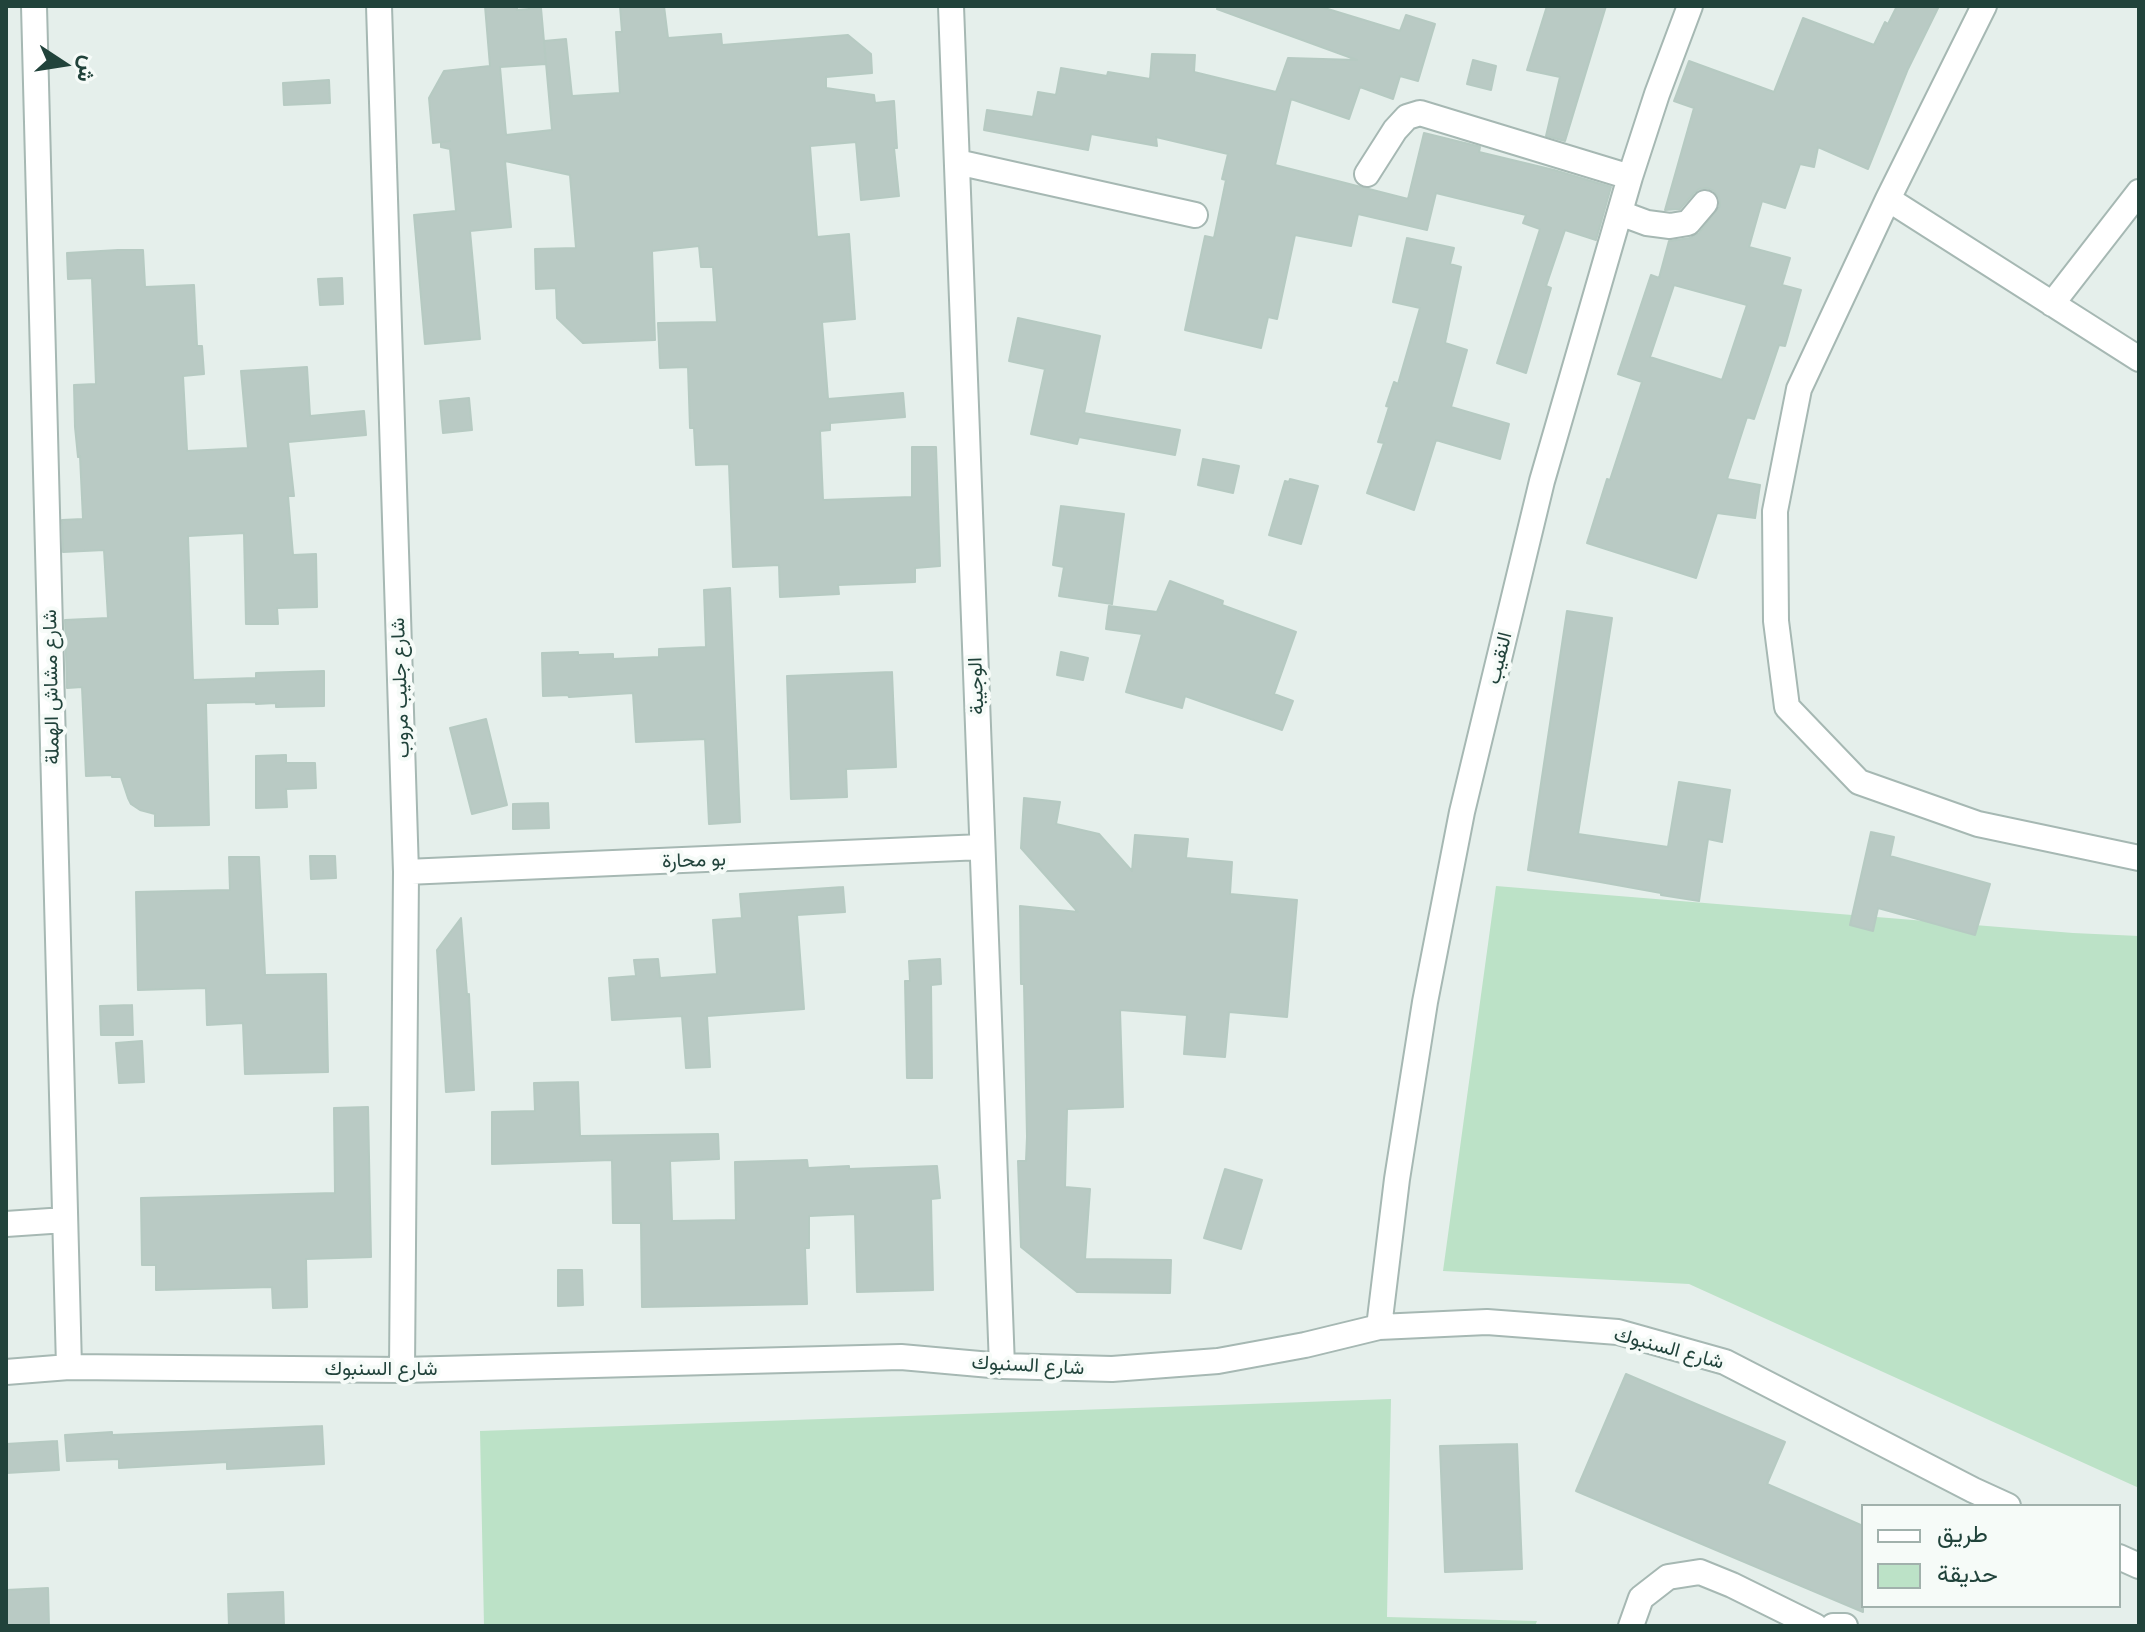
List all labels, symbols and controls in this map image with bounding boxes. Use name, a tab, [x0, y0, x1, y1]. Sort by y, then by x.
north arrow	[24, 24, 104, 104]
text: ش	[72, 53, 104, 85]
street label: شارع مشاش الهملة	[38, 609, 64, 765]
street label: شارع جليب مروب	[386, 617, 414, 759]
street label: النقيب	[1481, 629, 1517, 687]
street label: الوجيبة	[963, 657, 989, 715]
street label: بو محارة	[662, 847, 726, 873]
street label: شارع السنبوك	[1611, 1322, 1727, 1374]
street label: شارع السنبوك	[971, 1350, 1085, 1380]
street label: شارع السنبوك	[325, 1357, 437, 1381]
legend	[1861, 1504, 2121, 1608]
text: طريق	[1937, 1518, 1988, 1547]
text: حديقة	[1937, 1558, 1998, 1587]

